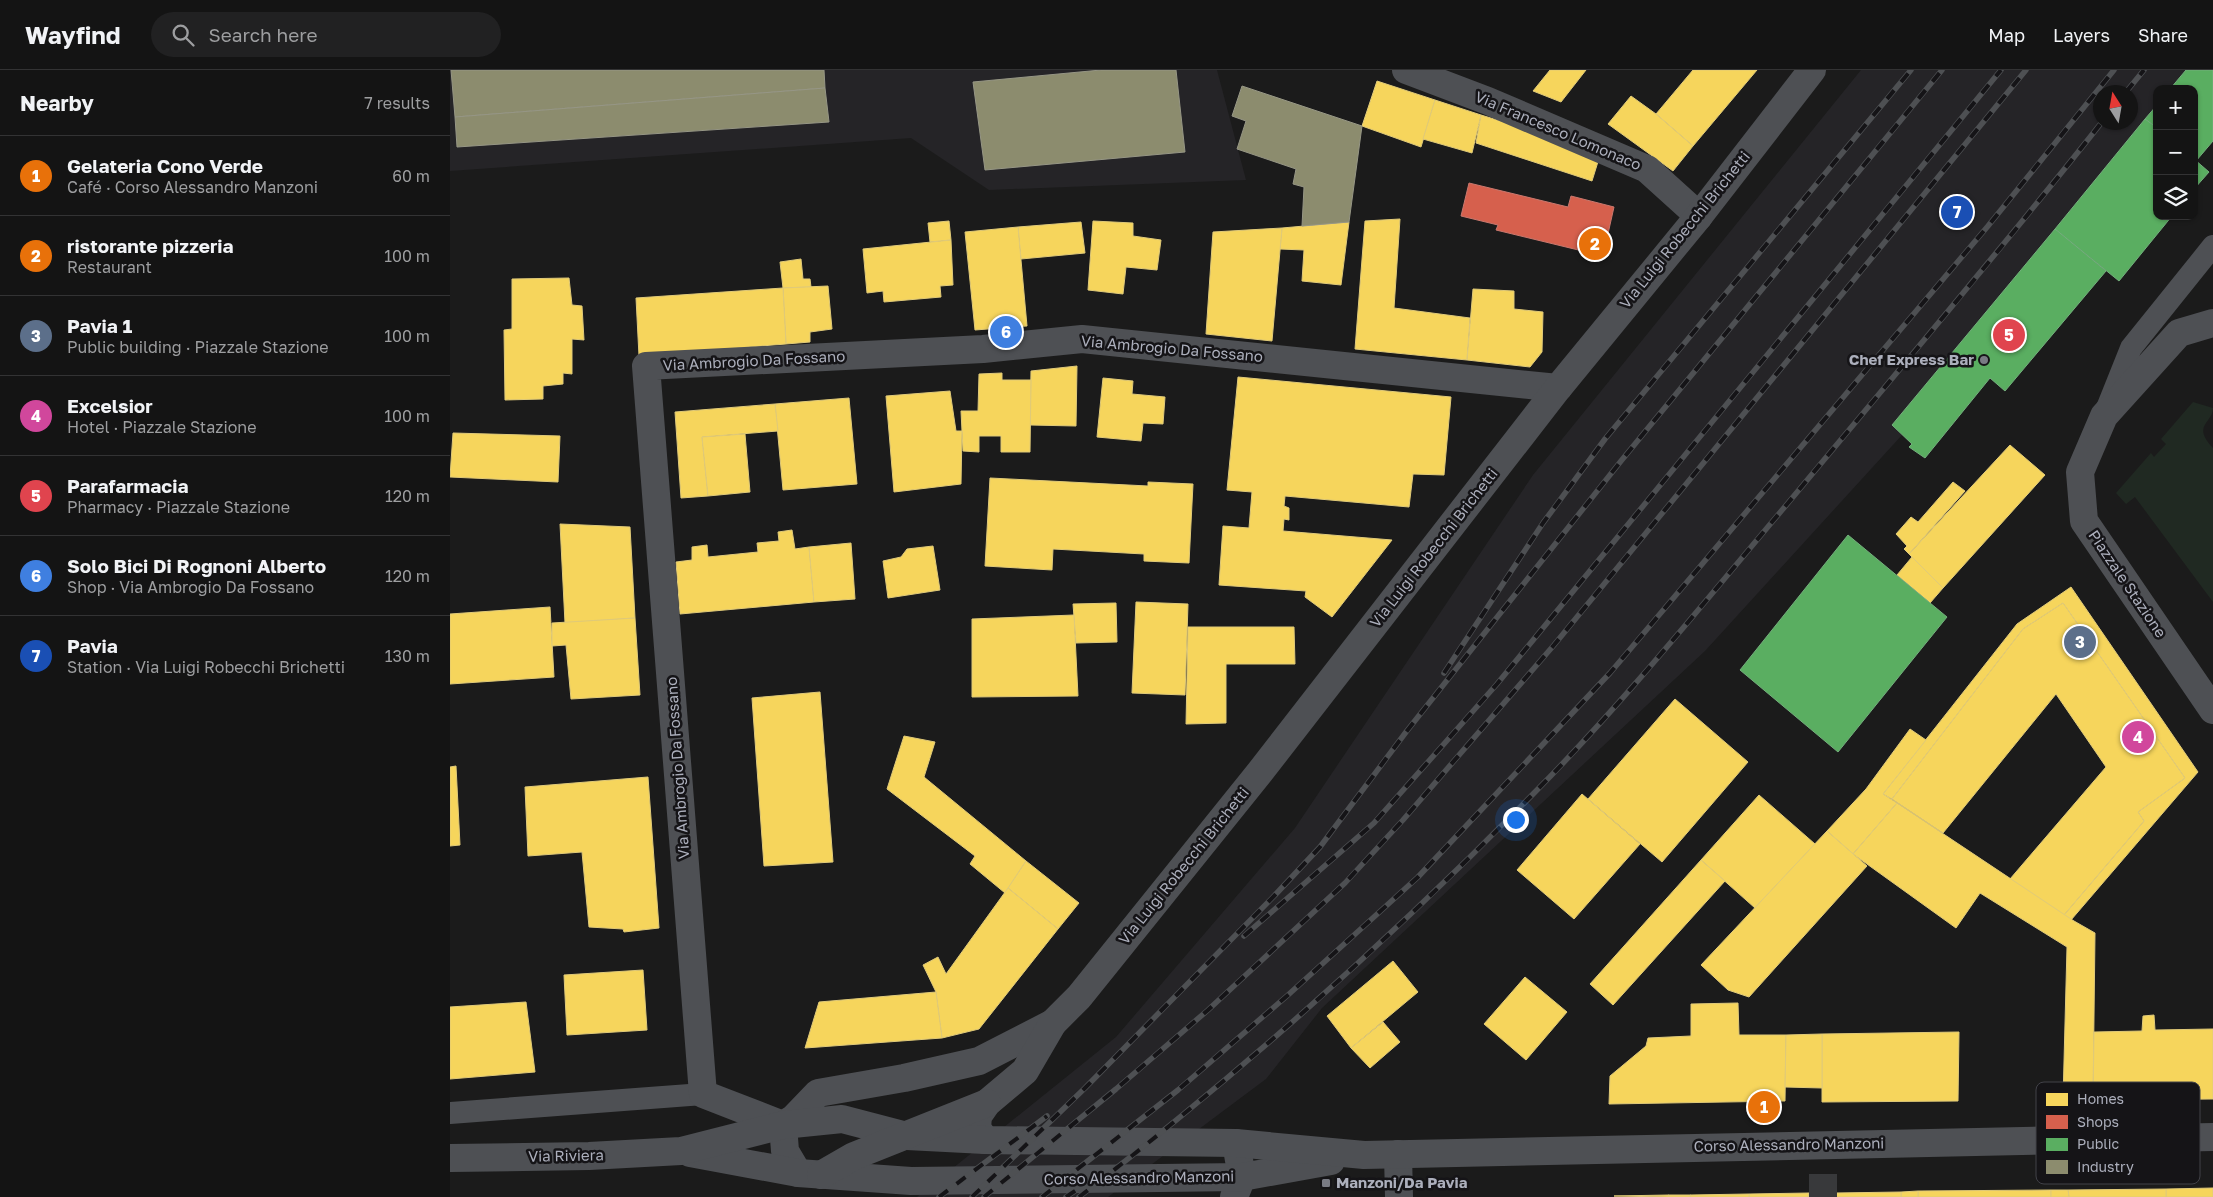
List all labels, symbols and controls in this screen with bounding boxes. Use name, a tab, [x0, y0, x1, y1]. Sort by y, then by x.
search box	[151, 12, 501, 57]
text: Wayfind	[25, 20, 121, 49]
icon: search	[169, 21, 197, 49]
text: Search here	[209, 23, 317, 46]
text: Map	[1988, 24, 2025, 46]
text: Layers	[2053, 24, 2110, 46]
text: Share	[2138, 24, 2188, 46]
north arrow	[2093, 85, 2138, 130]
map controls	[2153, 85, 2198, 220]
button: +	[2153, 85, 2198, 130]
street label: Via Francesco Lomonaco	[1473, 87, 1644, 173]
text: Nearby	[20, 90, 94, 116]
text: 7 results	[364, 93, 430, 113]
button: −	[2153, 130, 2198, 175]
street label: Via Luigi Robecchi Brichetti	[1615, 147, 1753, 312]
text: Gelateria Cono Verde	[67, 154, 263, 177]
text: 1	[32, 166, 40, 186]
text: 60 m	[392, 166, 430, 186]
button: layers	[2153, 175, 2198, 220]
text: Café · Corso Alessandro Manzoni	[67, 177, 318, 197]
pin: 7	[1941, 193, 1973, 231]
pin: 2	[1579, 225, 1611, 263]
text: ristorante pizzeria	[67, 234, 234, 257]
text: 2	[31, 246, 41, 266]
text: 100 m	[384, 246, 430, 266]
text: Restaurant	[67, 257, 152, 277]
pin: 6	[990, 313, 1022, 351]
text: Pavia 1	[67, 314, 132, 337]
pin: 5	[1993, 316, 2025, 354]
text: 3	[31, 326, 41, 346]
text: 100 m	[384, 326, 430, 346]
street label: Via Ambrogio Da Fossano	[1080, 331, 1264, 365]
text: Public building · Piazzale Stazione	[67, 337, 329, 357]
street label: Via Ambrogio Da Fossano	[662, 346, 846, 374]
place label: Chef Express Bar	[1849, 350, 1974, 368]
marker: Chef Express Bar	[1978, 354, 1990, 366]
text: Excelsior	[67, 394, 153, 417]
text: 4	[31, 406, 41, 426]
text: 100 m	[384, 406, 430, 426]
text: Hotel · Piazzale Stazione	[67, 417, 256, 437]
street label: Via Luigi Robecchi Brichetti	[1366, 464, 1501, 630]
text: Parafarmacia	[67, 474, 188, 497]
text: 5	[31, 486, 41, 506]
text: 120 m	[385, 486, 430, 506]
text: Pharmacy · Piazzale Stazione	[67, 497, 290, 517]
street label: Piazzale Stazione	[2085, 526, 2171, 641]
text: Solo Bici Di Rognoni Alberto	[67, 554, 326, 577]
text: 6	[31, 566, 41, 586]
text: 120 m	[385, 566, 430, 586]
text: Shop · Via Ambrogio Da Fossano	[67, 577, 314, 597]
pin: 3	[2064, 623, 2096, 661]
text: Pavia	[67, 634, 118, 657]
text: 7	[32, 646, 40, 666]
text: 130 m	[385, 646, 430, 666]
text: Station · Via Luigi Robecchi Brichetti	[67, 657, 345, 677]
street label: Via Ambrogio Da Fossano	[662, 676, 692, 860]
pin: 4	[2122, 718, 2154, 756]
street label: Via Luigi Robecchi Brichetti	[1114, 783, 1252, 948]
your location	[1503, 807, 1529, 833]
legend	[2036, 1082, 2200, 1184]
pin: 1	[1748, 1088, 1780, 1126]
text: Homes	[2077, 1090, 2124, 1107]
text: Shops	[2077, 1113, 2119, 1130]
street label: Corso Alessandro Manzoni	[1694, 1133, 1884, 1155]
text: Public	[2077, 1135, 2119, 1152]
street label: Via Riviera	[528, 1145, 604, 1165]
text: Industry	[2077, 1158, 2134, 1175]
street label: Corso Alessandro Manzoni	[1044, 1166, 1234, 1188]
place label: Manzoni/Da Pavia	[1336, 1173, 1468, 1191]
marker: Manzoni/Da Pavia	[1320, 1177, 1332, 1189]

